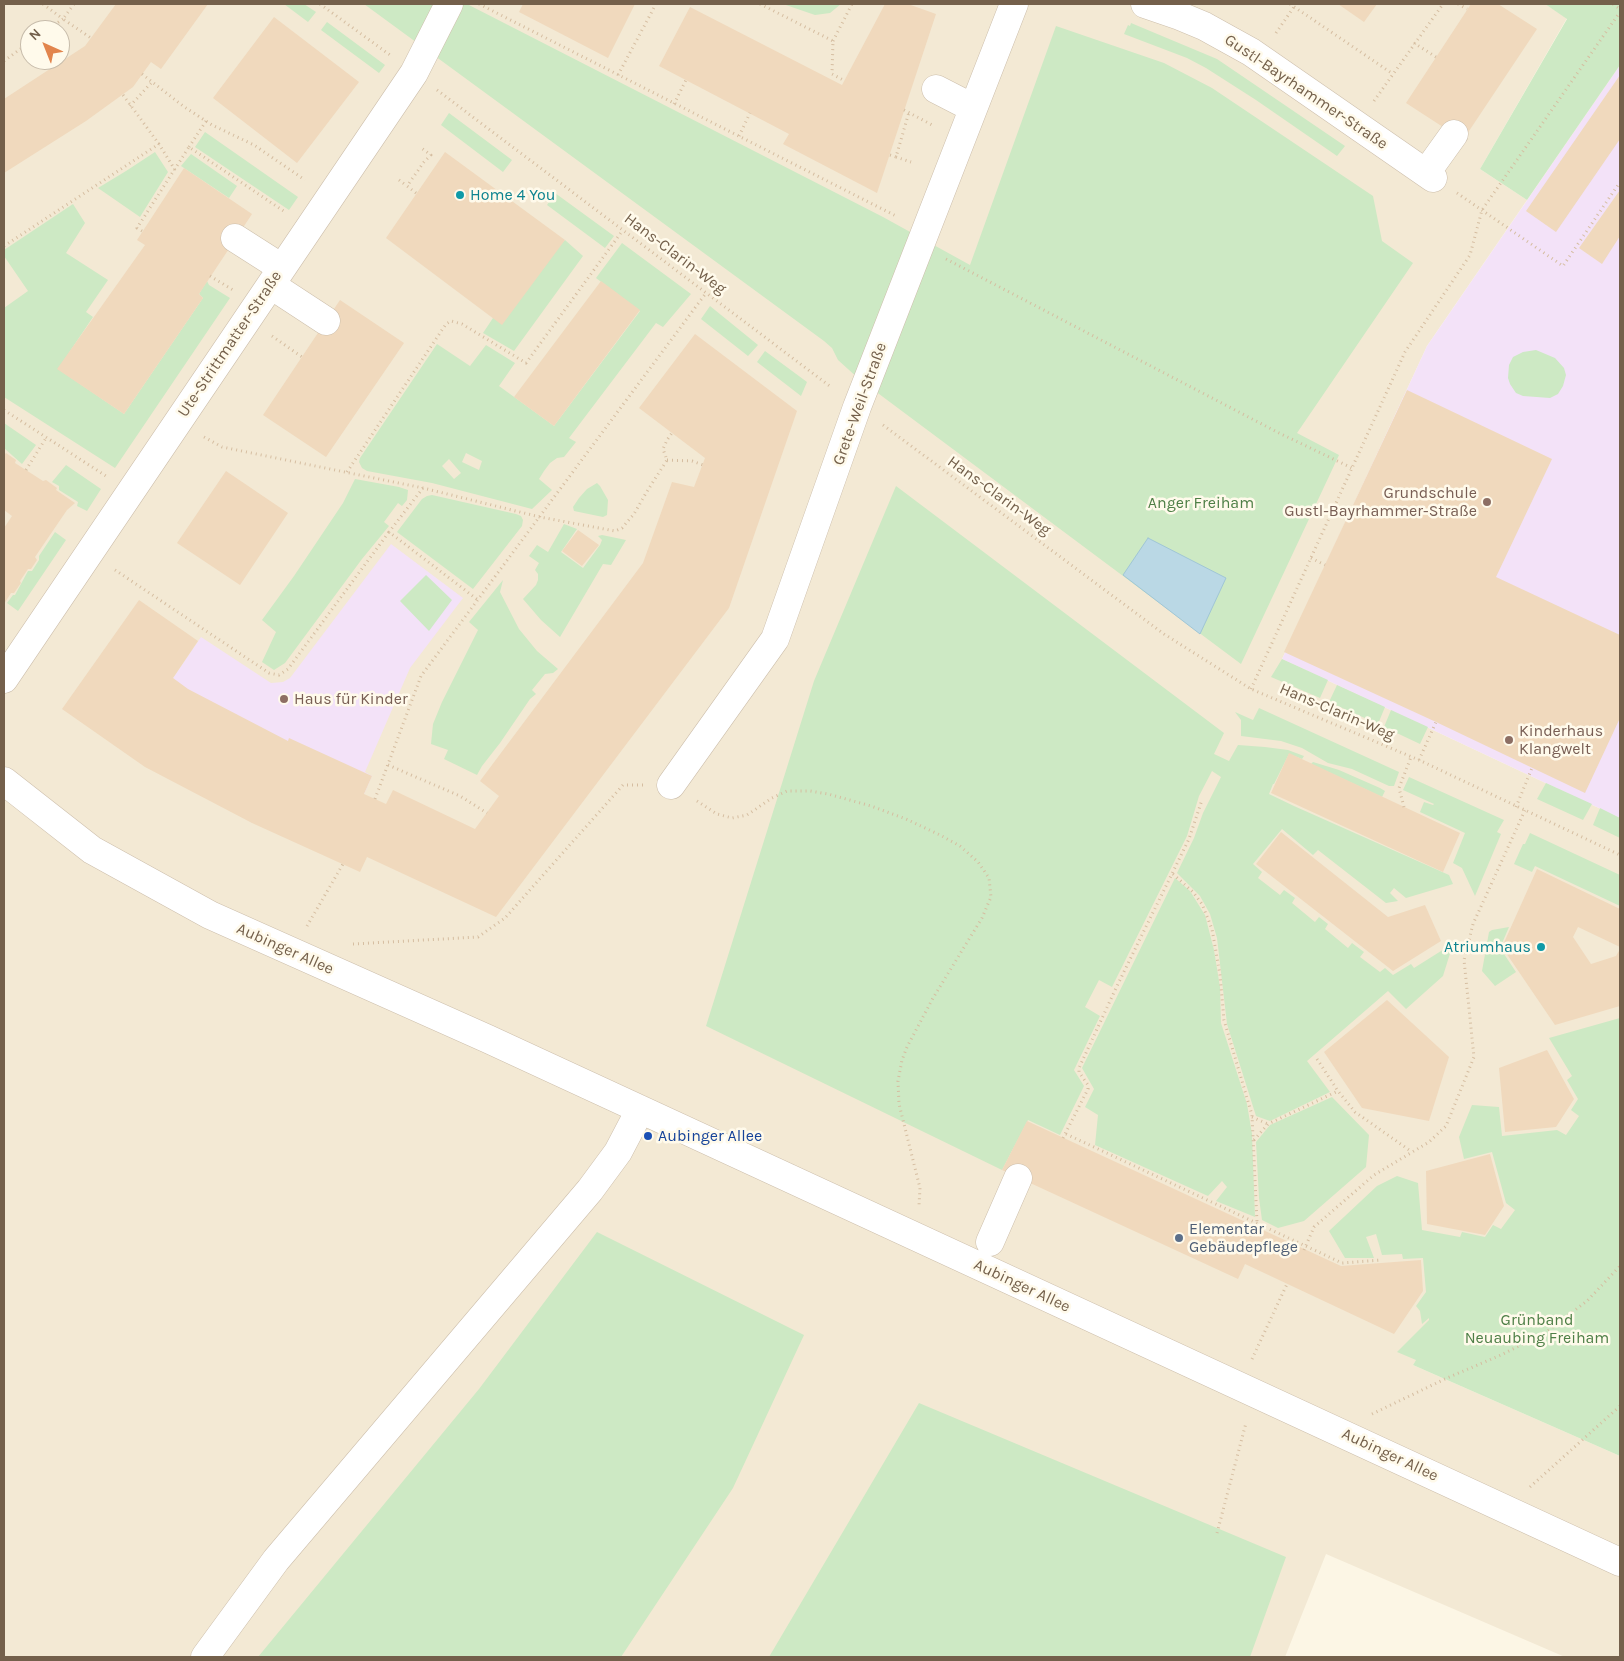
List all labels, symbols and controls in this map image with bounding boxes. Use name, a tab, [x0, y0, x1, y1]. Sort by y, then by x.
north arrow	[20, 20, 70, 70]
text: N	[25, 25, 44, 44]
street label: Gustl-Bayrhammer-Straße	[1221, 30, 1391, 154]
place label: Home 4 You	[470, 185, 555, 205]
marker: Home 4 You	[454, 189, 466, 201]
street label: Hans-Clarin-Weg	[620, 209, 730, 299]
street label: Ute-Strittmatter-Straße	[174, 267, 286, 421]
street label: Grete-Weil-Straße	[829, 340, 891, 468]
street label: Hans-Clarin-Weg	[944, 452, 1054, 540]
place label: Grundschule Gustl-Bayrhammer-Straße	[1284, 483, 1477, 521]
park label: Anger Freiham	[1148, 493, 1254, 513]
marker: Grundschule Gustl-Bayrhammer-Straße	[1481, 496, 1493, 508]
street label: Hans-Clarin-Weg	[1277, 679, 1397, 745]
place label: Haus für Kinder	[294, 689, 408, 709]
marker: Haus für Kinder	[278, 693, 290, 705]
place label: Kinderhaus Klangwelt	[1519, 721, 1603, 759]
marker: Kinderhaus Klangwelt	[1503, 734, 1515, 746]
street label: Aubinger Allee	[233, 919, 337, 979]
place label: Atriumhaus	[1444, 937, 1531, 957]
marker: Atriumhaus	[1535, 941, 1547, 953]
place label: Aubinger Allee	[658, 1126, 762, 1146]
marker: Aubinger Allee	[642, 1130, 654, 1142]
place label: Elementar Gebäudepflege	[1189, 1219, 1298, 1257]
marker: Elementar Gebäudepflege	[1173, 1232, 1185, 1244]
street label: Aubinger Allee	[971, 1255, 1073, 1317]
park label: Grünband Neuaubing Freiham	[1465, 1310, 1609, 1348]
street label: Aubinger Allee	[1339, 1424, 1441, 1486]

